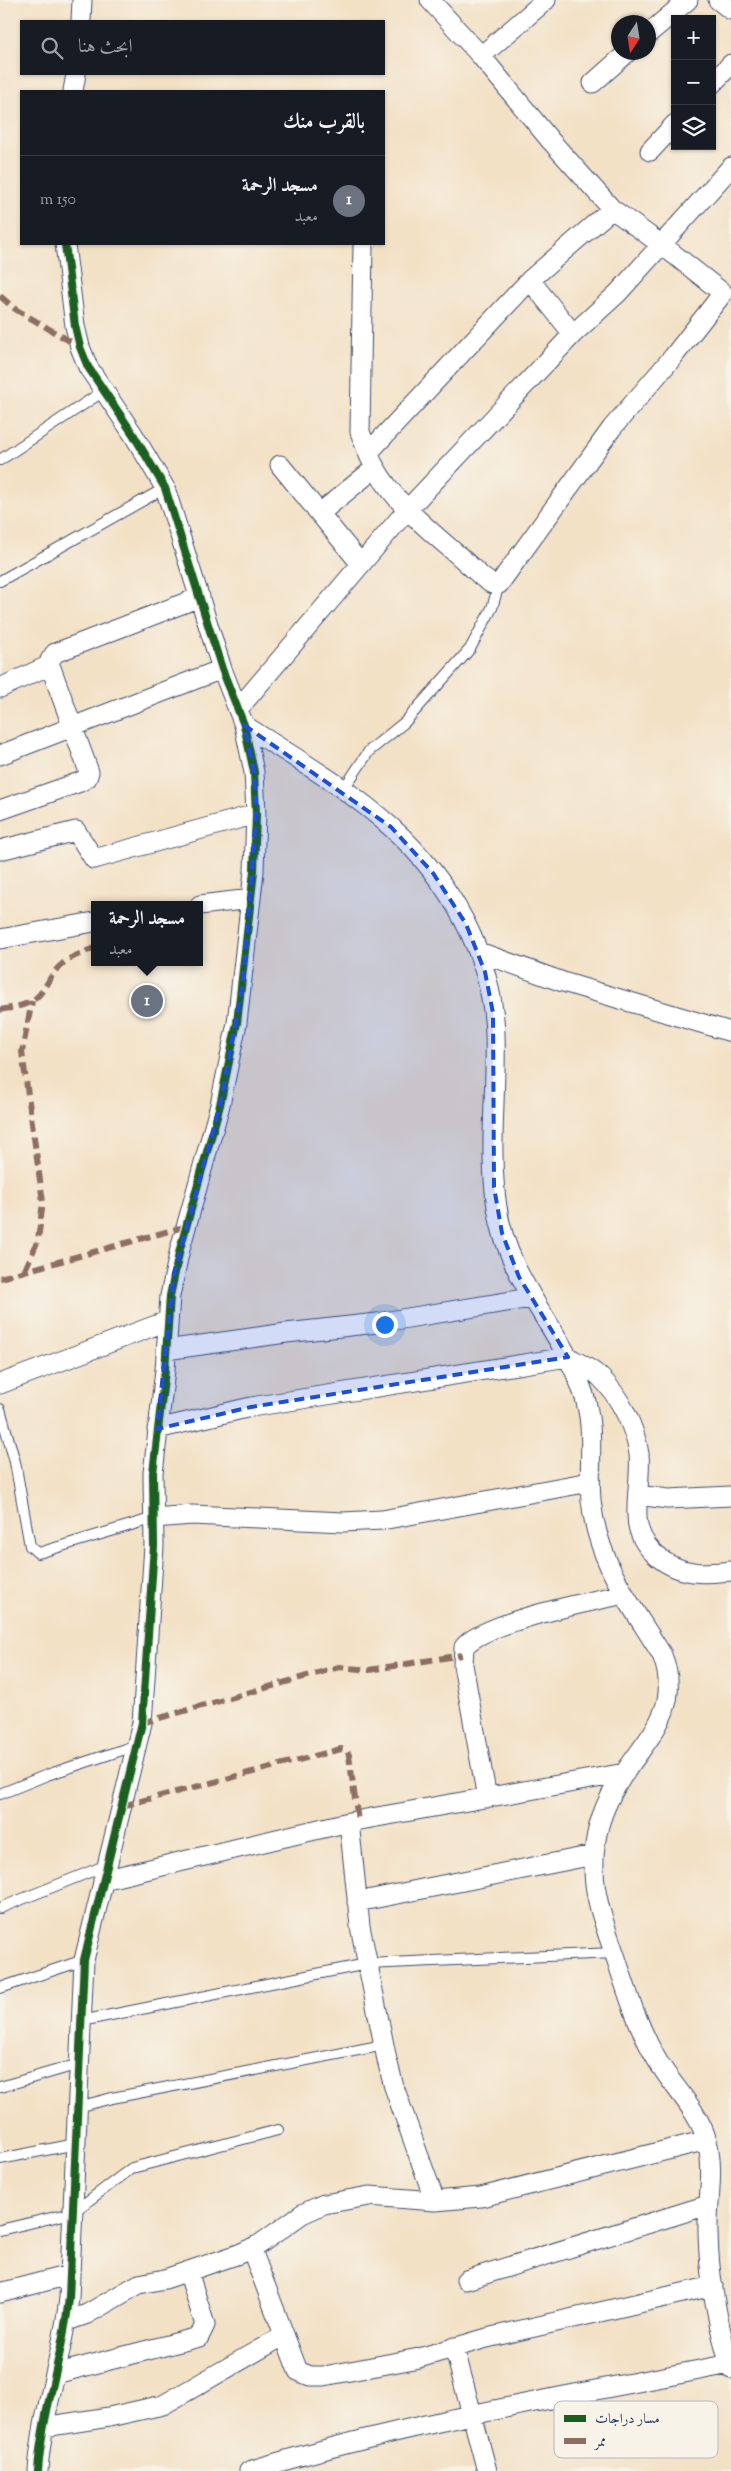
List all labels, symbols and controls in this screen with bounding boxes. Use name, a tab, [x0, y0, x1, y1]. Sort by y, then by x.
north arrow	[611, 15, 656, 60]
map controls	[671, 15, 716, 150]
button: +	[671, 15, 716, 60]
search box	[20, 20, 385, 75]
icon: search	[38, 34, 66, 62]
text: ابحث هنا	[78, 34, 133, 61]
button: −	[671, 60, 716, 105]
button: layers	[671, 105, 716, 150]
text: بالقرب منك	[283, 108, 365, 138]
text: مسجد الرحمة	[242, 173, 318, 200]
text: 150 m	[40, 189, 76, 212]
text: 1	[346, 189, 352, 212]
text: معبد	[294, 206, 318, 229]
popup	[91, 901, 203, 966]
text: مسجد الرحمة	[109, 906, 185, 933]
text: معبد	[109, 939, 132, 962]
pin: 1	[131, 982, 163, 1020]
your location	[372, 1312, 398, 1338]
legend	[554, 2401, 718, 2458]
text: مسار دراجات	[595, 2410, 660, 2430]
text: ممر	[593, 2433, 606, 2453]

